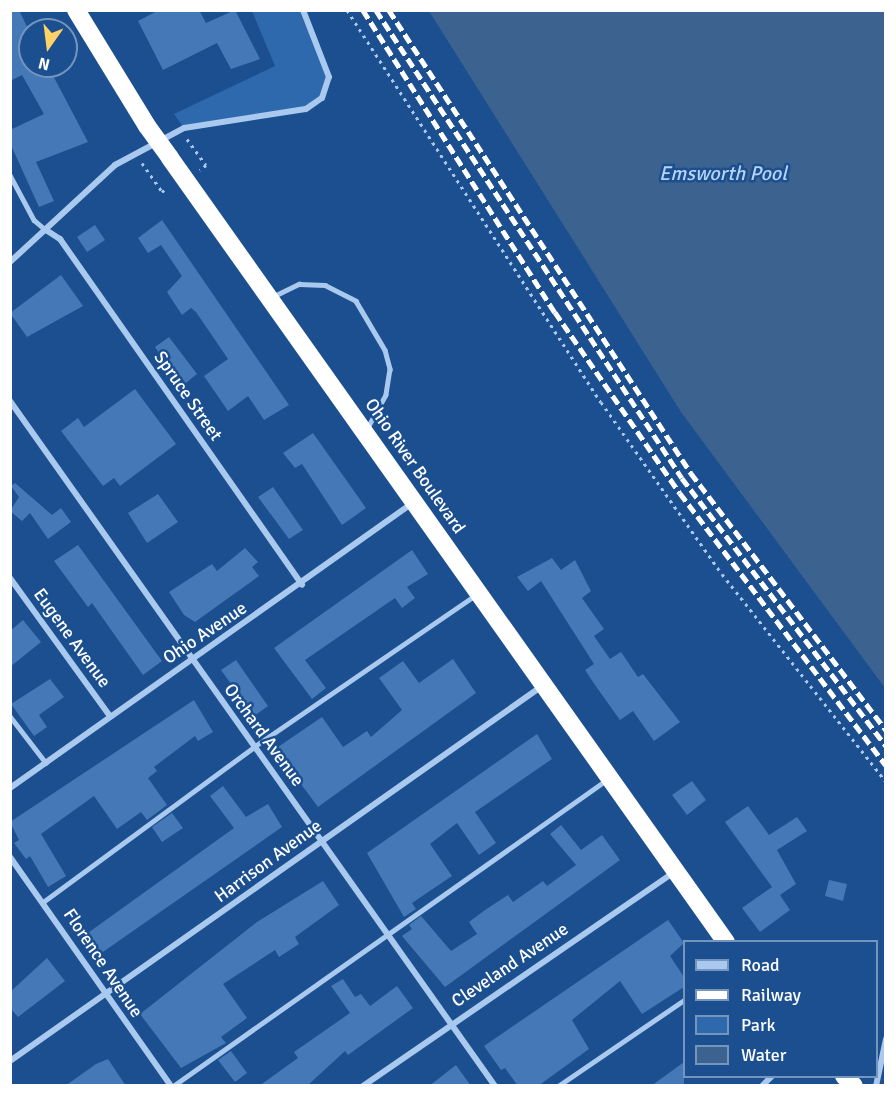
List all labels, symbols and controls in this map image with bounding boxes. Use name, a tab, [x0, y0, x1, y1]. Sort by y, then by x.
north arrow	[18, 18, 78, 78]
text: N	[36, 52, 52, 75]
water label: Emsworth Pool	[659, 161, 787, 185]
street label: Spruce Street	[149, 347, 227, 445]
street label: Ohio River Boulevard	[360, 394, 470, 538]
street label: Eugene Avenue	[29, 584, 115, 692]
street label: Ohio Avenue	[159, 597, 251, 669]
street label: Orchard Avenue	[219, 679, 309, 791]
street label: Harrison Avenue	[210, 815, 326, 907]
street label: Florence Avenue	[59, 904, 147, 1022]
street label: Cleveland Avenue	[448, 918, 572, 1012]
legend	[683, 940, 878, 1078]
text: Road	[741, 954, 780, 976]
text: Railway	[741, 984, 801, 1006]
text: Park	[741, 1014, 776, 1036]
text: Water	[741, 1044, 786, 1066]

